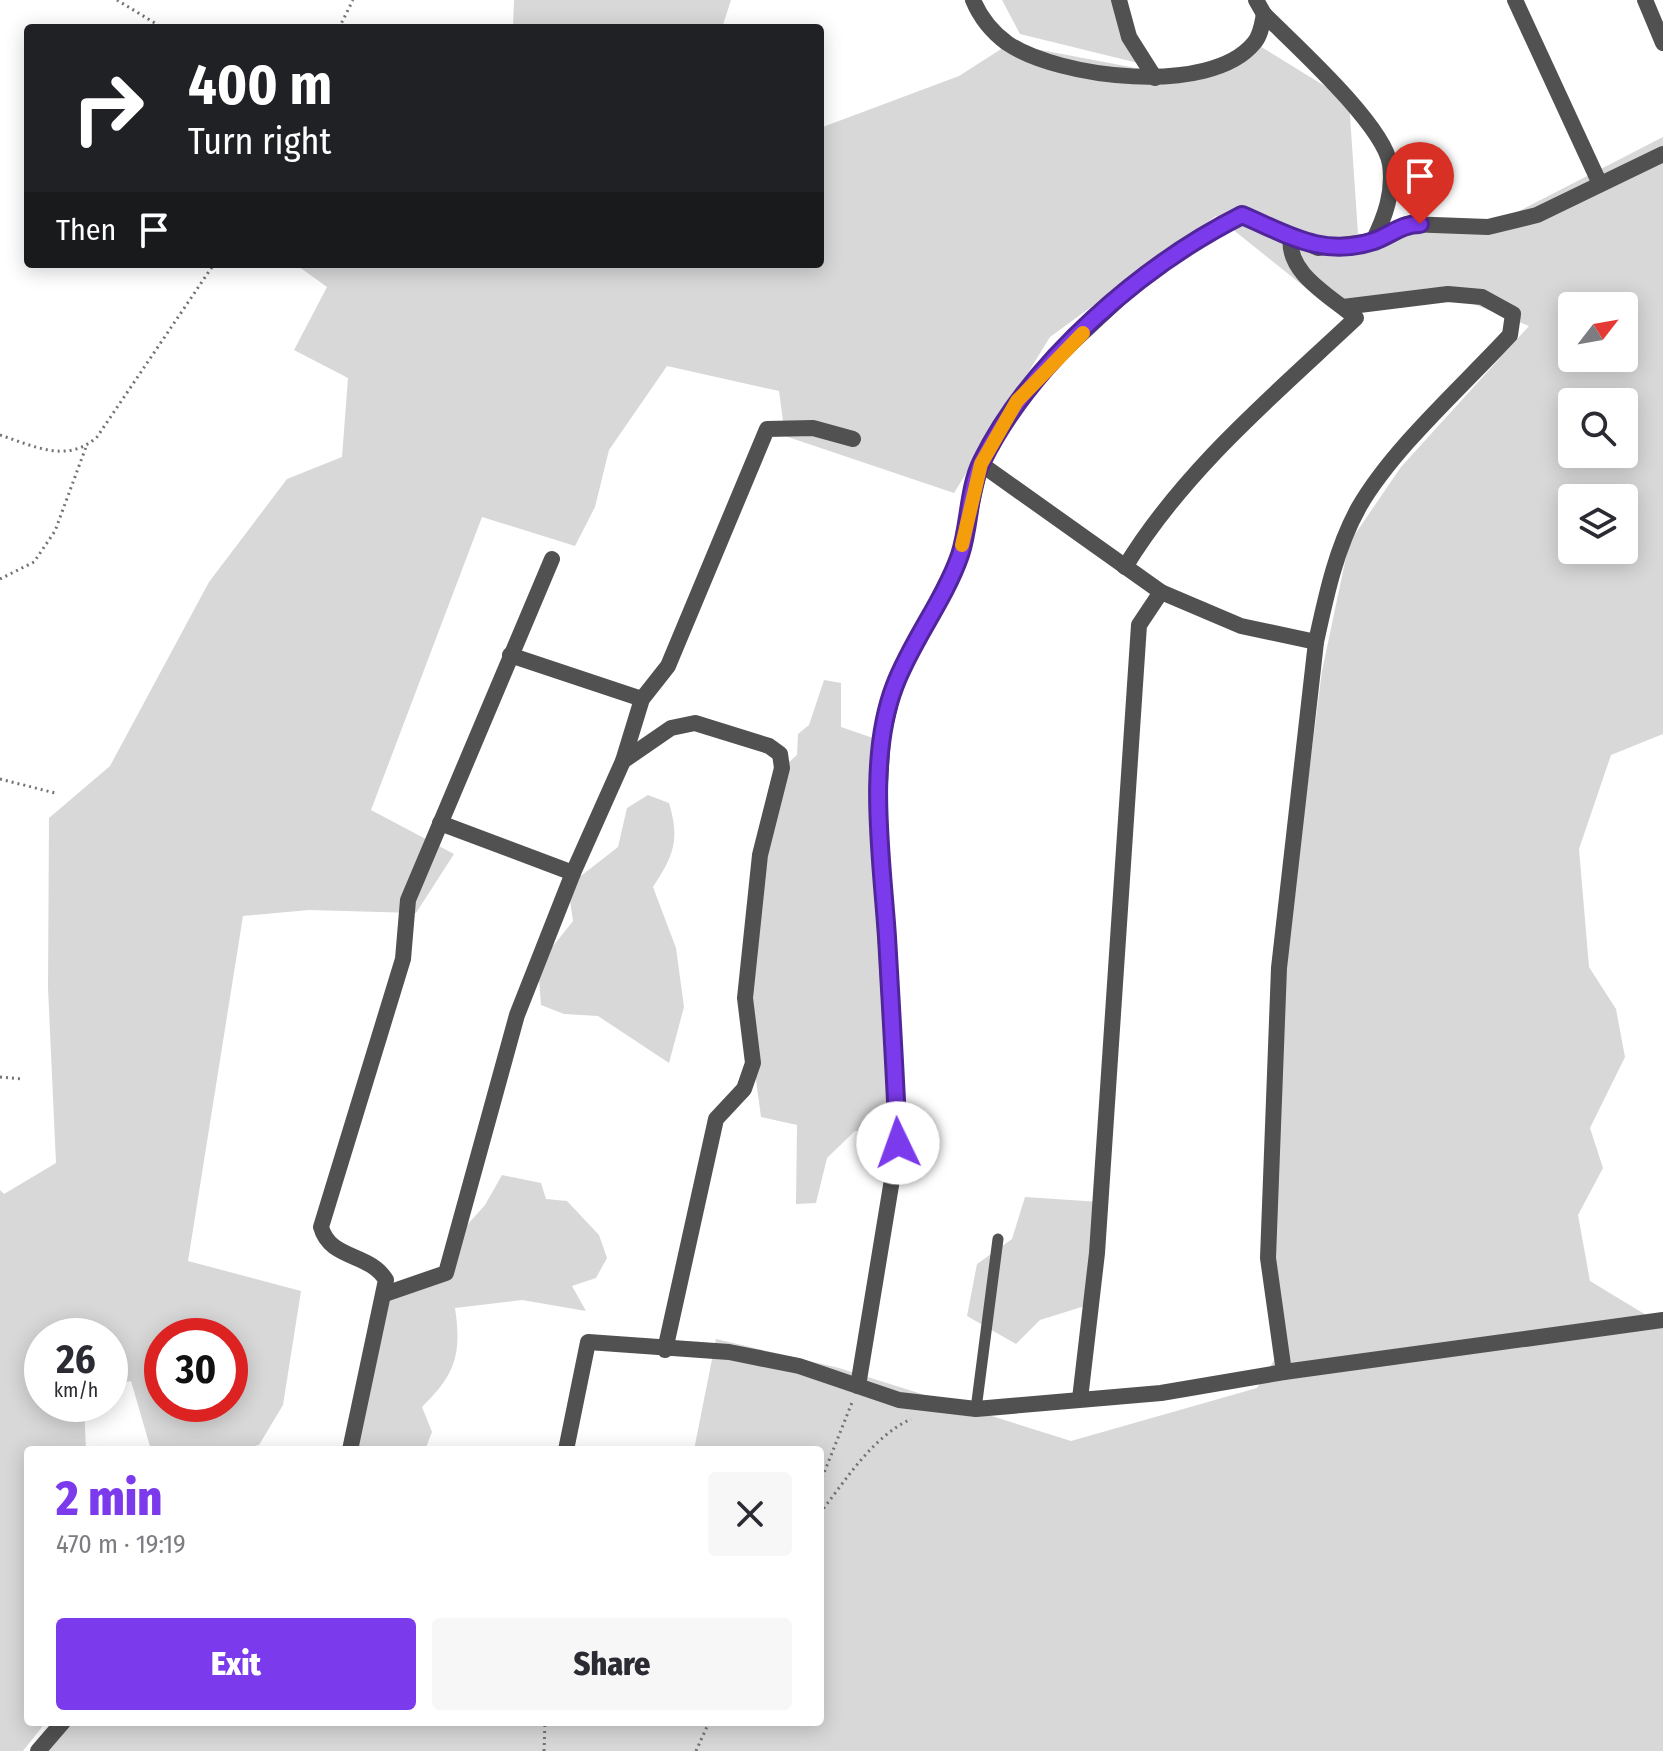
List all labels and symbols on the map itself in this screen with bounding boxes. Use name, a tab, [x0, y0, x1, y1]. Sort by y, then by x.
pin	[1386, 142, 1454, 224]
north arrow	[1558, 292, 1638, 372]
position arrow	[856, 1101, 940, 1185]
speed limit sign: 30	[144, 1318, 248, 1422]

